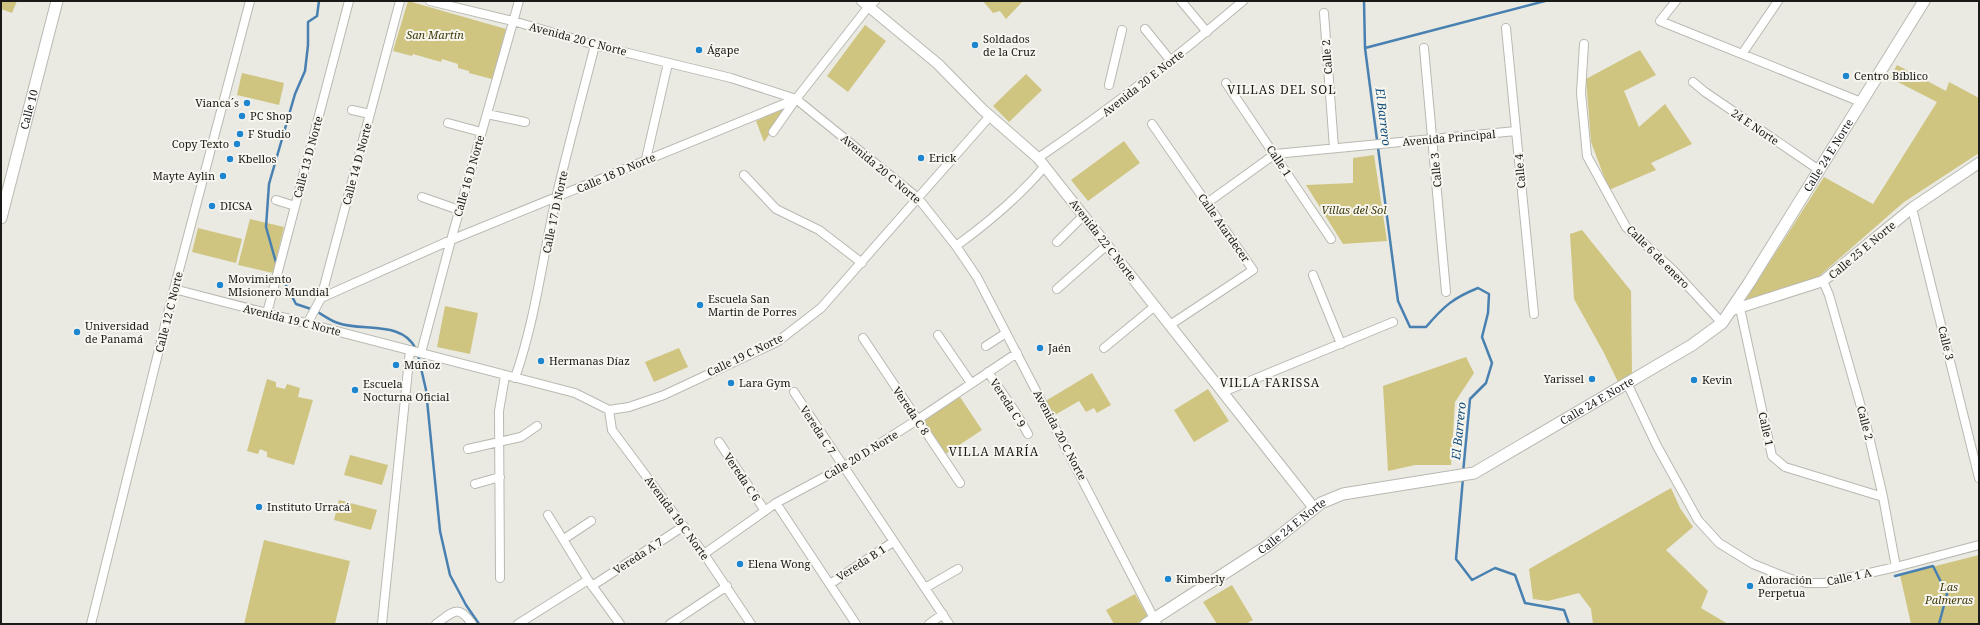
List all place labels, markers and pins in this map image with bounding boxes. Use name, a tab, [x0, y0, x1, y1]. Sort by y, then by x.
place label: Soldados de la Cruz	[983, 31, 1036, 59]
marker: Soldados de la Cruz	[970, 40, 980, 50]
place label: Ágape	[707, 42, 739, 57]
marker: Ágape	[694, 45, 704, 55]
place label: Centro Bíblico	[1854, 68, 1928, 83]
marker: Centro Bíblico	[1841, 71, 1851, 81]
place label: Vianca´s	[195, 95, 239, 110]
marker: Vianca´s	[242, 98, 252, 108]
place label: PC Shop	[250, 108, 293, 123]
marker: PC Shop	[237, 111, 247, 121]
place label: F Studio	[248, 126, 291, 141]
marker: F Studio	[235, 129, 245, 139]
place label: Copy Texto	[172, 136, 229, 151]
marker: Copy Texto	[232, 139, 242, 149]
place label: Erick	[929, 150, 957, 165]
place label: Kbellos	[238, 151, 277, 166]
marker: Erick	[916, 153, 926, 163]
marker: Kbellos	[225, 154, 235, 164]
place label: Mayte Aylin	[152, 168, 215, 183]
marker: Mayte Aylin	[218, 171, 228, 181]
place label: DICSA	[220, 198, 253, 213]
marker: DICSA	[207, 201, 217, 211]
place label: Movimiento MIsionero Mundial	[228, 271, 329, 299]
marker: Movimiento MIsionero Mundial	[215, 280, 225, 290]
place label: Escuela San Martin de Porres	[708, 291, 797, 319]
marker: Escuela San Martin de Porres	[695, 300, 705, 310]
place label: Universidad de Panamá	[85, 318, 149, 346]
marker: Universidad de Panamá	[72, 327, 82, 337]
place label: Jaén	[1047, 340, 1071, 355]
marker: Jaén	[1035, 343, 1045, 353]
place label: Hermanas Díaz	[549, 353, 630, 368]
marker: Hermanas Díaz	[536, 356, 546, 366]
place label: Múñoz	[404, 357, 440, 372]
marker: Múñoz	[391, 360, 401, 370]
place label: Yarissel	[1543, 371, 1585, 386]
place label: Kevin	[1702, 372, 1732, 387]
marker: Yarissel	[1587, 374, 1597, 384]
place label: Lara Gym	[739, 375, 791, 390]
marker: Kevin	[1689, 375, 1699, 385]
place label: Escuela Nocturna Oficial	[363, 376, 450, 404]
marker: Lara Gym	[726, 378, 736, 388]
marker: Escuela Nocturna Oficial	[350, 385, 360, 395]
place label: Instituto Urracá	[267, 499, 350, 514]
marker: Instituto Urracá	[254, 502, 264, 512]
place label: Elena Wong	[748, 556, 811, 571]
marker: Elena Wong	[735, 559, 745, 569]
place label: Kimberly	[1176, 571, 1226, 586]
place label: Adoración Perpetua	[1758, 572, 1812, 600]
marker: Kimberly	[1163, 574, 1173, 584]
marker: Adoración Perpetua	[1745, 581, 1755, 591]

